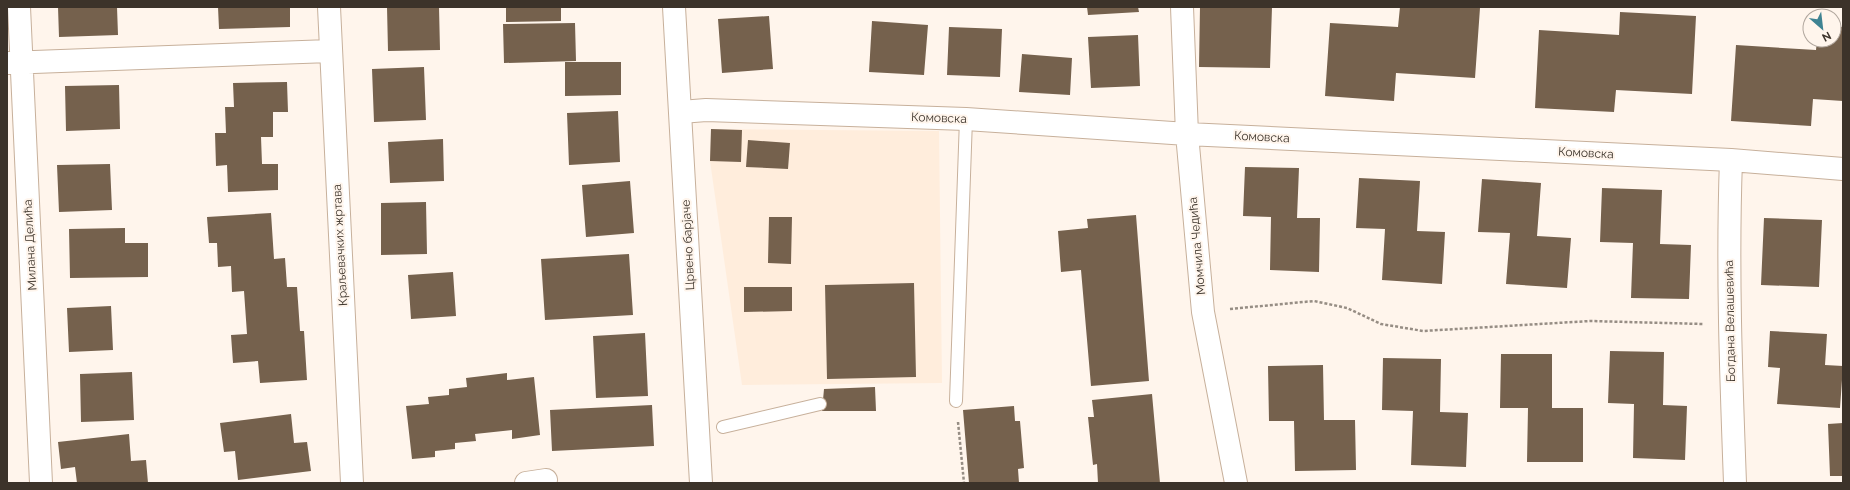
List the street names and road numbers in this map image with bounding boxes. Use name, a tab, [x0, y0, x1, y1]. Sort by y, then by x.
street label: Комовска	[911, 110, 967, 126]
street label: Комовска	[1234, 129, 1290, 145]
street label: Комовска	[1558, 145, 1614, 161]
street label: Краљевачких жртава	[330, 184, 350, 306]
street label: Момчила Чедића	[1186, 196, 1208, 296]
street label: Милана Делића	[21, 199, 39, 291]
street label: Црвено барјаче	[679, 199, 697, 291]
street label: Богдана Велашевића	[1722, 260, 1738, 382]

